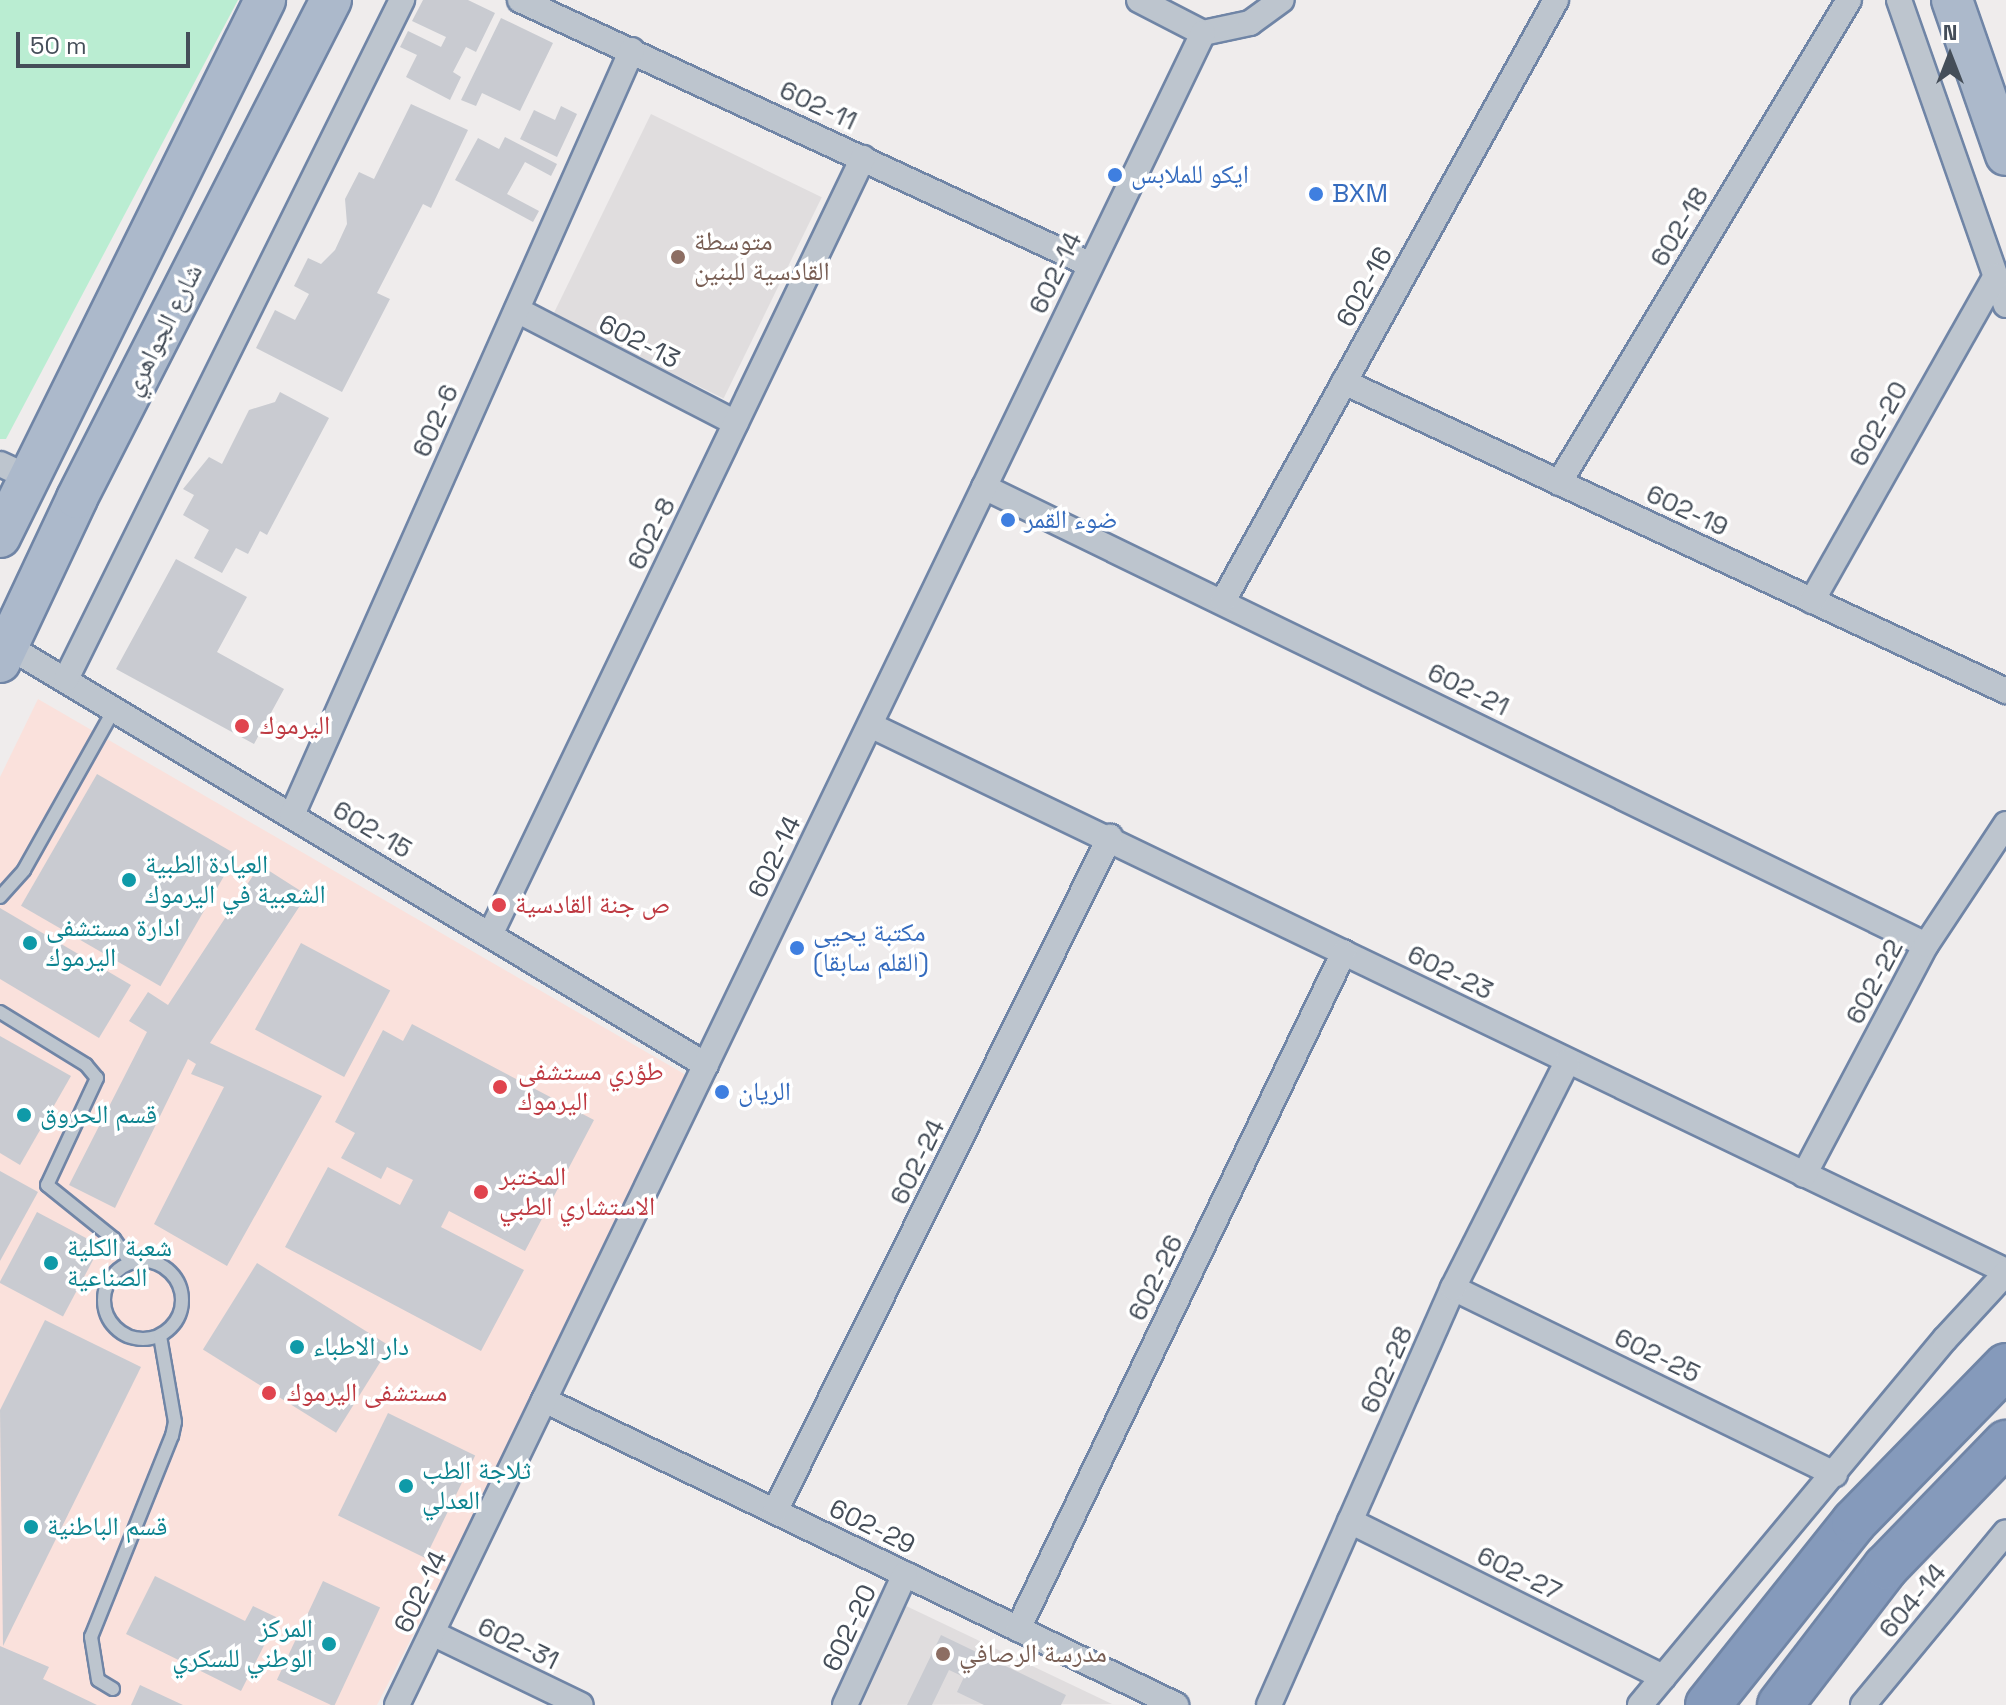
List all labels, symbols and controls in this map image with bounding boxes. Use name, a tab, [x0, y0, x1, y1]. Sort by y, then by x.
scale bar	[20, 16, 194, 66]
north arrow	[1910, 16, 1990, 96]
text: N	[1943, 18, 1957, 46]
text: 50 m	[30, 30, 87, 61]
street label: 602-11	[774, 75, 862, 137]
place label: ايكو للملابس	[1131, 159, 1249, 191]
marker: ايكو للملابس	[1106, 166, 1124, 184]
place label: BXM	[1332, 178, 1388, 210]
street label: 602-18	[1644, 182, 1716, 272]
marker: BXM	[1307, 185, 1325, 203]
place label: متوسطة القادسية للبنين	[694, 226, 830, 288]
street label: 602-14	[1023, 227, 1089, 319]
street label: 602-16	[1330, 242, 1400, 332]
marker: متوسطة القادسية للبنين	[669, 248, 687, 266]
street label: شارع الجواهري	[117, 259, 209, 401]
street label: 602-13	[593, 308, 685, 376]
street label: 602-20	[1843, 376, 1915, 472]
street label: 602-6	[406, 380, 466, 462]
street label: 602-19	[1641, 479, 1733, 543]
street label: 602-8	[621, 493, 683, 575]
place label: ضوء القمر	[1024, 504, 1118, 536]
marker: ضوء القمر	[999, 511, 1017, 529]
street label: 602-21	[1422, 657, 1514, 723]
place label: اليرموك	[260, 710, 330, 742]
marker: اليرموك	[231, 715, 253, 737]
street label: 602-15	[327, 794, 417, 866]
street label: 602-14	[742, 811, 808, 903]
place label: العيادة الطبية الشعبية في اليرموك	[145, 849, 326, 910]
marker: العيادة الطبية الشعبية في اليرموك	[120, 871, 138, 889]
place label: ص جنة القادسية	[515, 889, 670, 921]
marker: ص جنة القادسية	[490, 896, 508, 914]
place label: ادارة مستشفى اليرموك	[46, 912, 180, 974]
place label: مكتبة يحيى (القلم سابقا)	[813, 917, 929, 978]
marker: ادارة مستشفى اليرموك	[21, 934, 39, 952]
street label: 602-22	[1840, 934, 1910, 1030]
marker: مكتبة يحيى (القلم سابقا)	[788, 939, 806, 957]
street label: 602-23	[1402, 939, 1498, 1007]
place label: طؤري مستشفى اليرموك	[518, 1056, 664, 1118]
marker: طؤري مستشفى اليرموك	[489, 1076, 511, 1098]
place label: الريان	[738, 1076, 791, 1108]
marker: الريان	[713, 1083, 731, 1101]
place label: قسم الحروق	[40, 1099, 157, 1131]
marker: قسم الحروق	[15, 1106, 33, 1124]
street label: 602-24	[884, 1114, 952, 1210]
place label: المختبر الاستشاري الطبي	[499, 1161, 655, 1222]
marker: المختبر الاستشاري الطبي	[470, 1181, 492, 1203]
street label: 602-26	[1122, 1230, 1190, 1326]
place label: شعبة الكلية الصناعية	[67, 1232, 172, 1294]
marker: شعبة الكلية الصناعية	[42, 1254, 60, 1272]
street label: 602-28	[1354, 1322, 1420, 1418]
street label: 602-25	[1609, 1322, 1705, 1390]
place label: دار الاطباء	[313, 1331, 409, 1363]
marker: دار الاطباء	[288, 1338, 306, 1356]
place label: مستشفى اليرموك	[287, 1377, 447, 1409]
marker: مستشفى اليرموك	[258, 1382, 280, 1404]
place label: ثلاجة الطب العدلي	[422, 1455, 531, 1516]
marker: ثلاجة الطب العدلي	[397, 1477, 415, 1495]
street label: 602-29	[824, 1493, 920, 1561]
place label: قسم الباطنية	[47, 1511, 167, 1543]
marker: قسم الباطنية	[22, 1518, 40, 1536]
street label: 602-27	[1472, 1540, 1566, 1608]
street label: 602-14	[388, 1546, 454, 1638]
street label: 604-14	[1873, 1557, 1953, 1645]
street label: 602-20	[816, 1580, 884, 1676]
street label: 602-31	[472, 1611, 564, 1677]
place label: المركز الوطني للسكري	[172, 1613, 313, 1674]
marker: المركز الوطني للسكري	[320, 1635, 338, 1653]
place label: مدرسة الرصافي	[959, 1638, 1107, 1670]
marker: مدرسة الرصافي	[934, 1645, 952, 1663]

